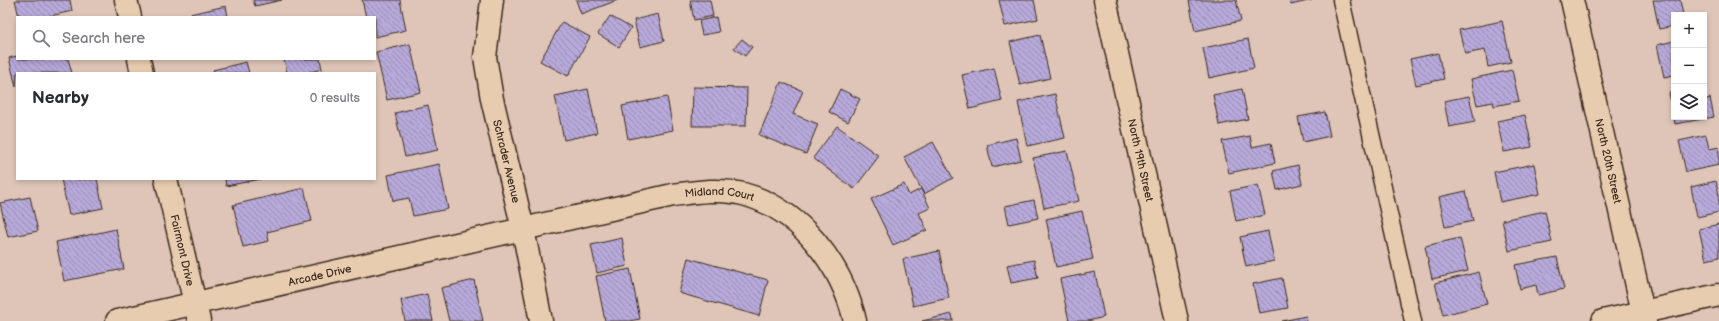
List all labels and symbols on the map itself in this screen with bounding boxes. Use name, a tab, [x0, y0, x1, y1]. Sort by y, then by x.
street label: North 20th Street	[1592, 117, 1624, 205]
street label: Schrader Avenue	[490, 118, 523, 205]
street label: North 19th Street	[1125, 118, 1156, 203]
street label: Midland Court	[684, 185, 757, 204]
street label: Fairmont Drive	[167, 213, 197, 288]
street label: Arcade Drive	[287, 262, 353, 289]

